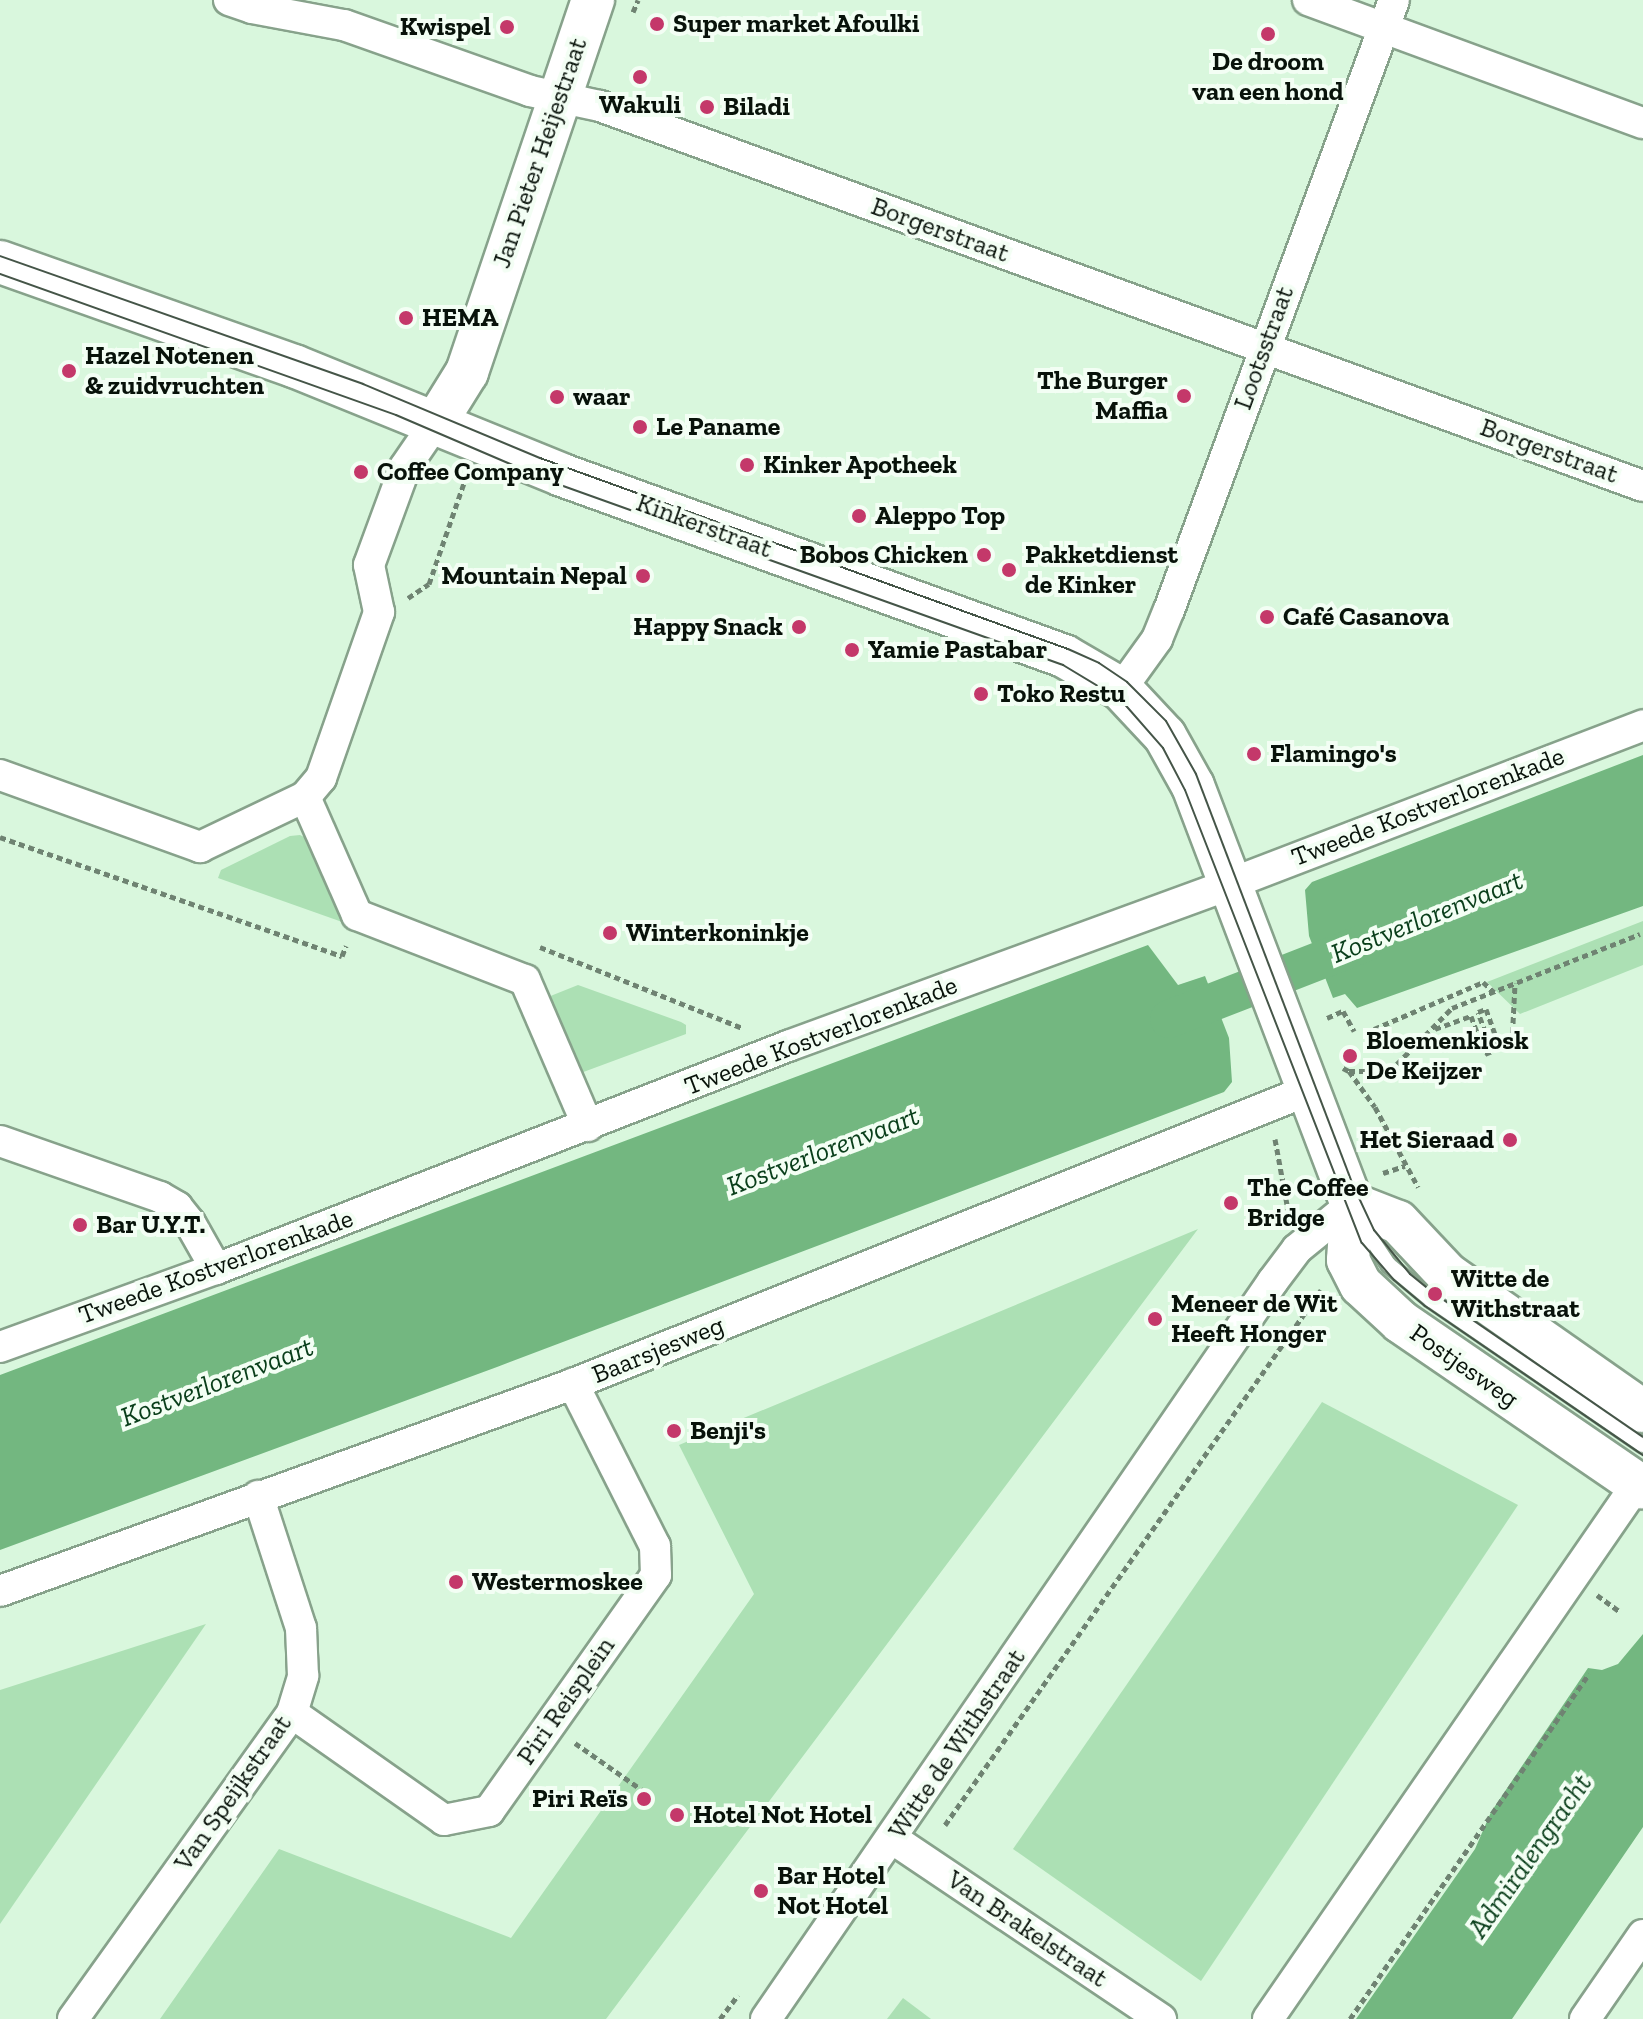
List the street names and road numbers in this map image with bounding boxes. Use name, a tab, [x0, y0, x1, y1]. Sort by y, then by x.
street label: Jan Pieter Heijestraat	[486, 34, 594, 272]
street label: Borgerstraat	[867, 191, 1013, 269]
street label: Lootsstraat	[1227, 282, 1301, 414]
street label: Borgerstraat	[1476, 412, 1622, 490]
street label: Kinkerstraat	[632, 487, 776, 565]
street label: Tweede Kostverlorenkade	[1287, 741, 1569, 873]
street label: Tweede Kostverlorenkade	[680, 970, 962, 1102]
street label: Tweede Kostverlorenkade	[75, 1203, 357, 1331]
street label: Baarsjesweg	[588, 1309, 728, 1391]
street label: Postjesweg	[1404, 1317, 1524, 1415]
street label: Piri Reisplein	[511, 1631, 621, 1771]
street label: Witte de Withstraat	[882, 1643, 1032, 1845]
street label: Van Speijkstraat	[168, 1709, 298, 1877]
street label: Van Brakelstraat	[941, 1864, 1113, 1994]

